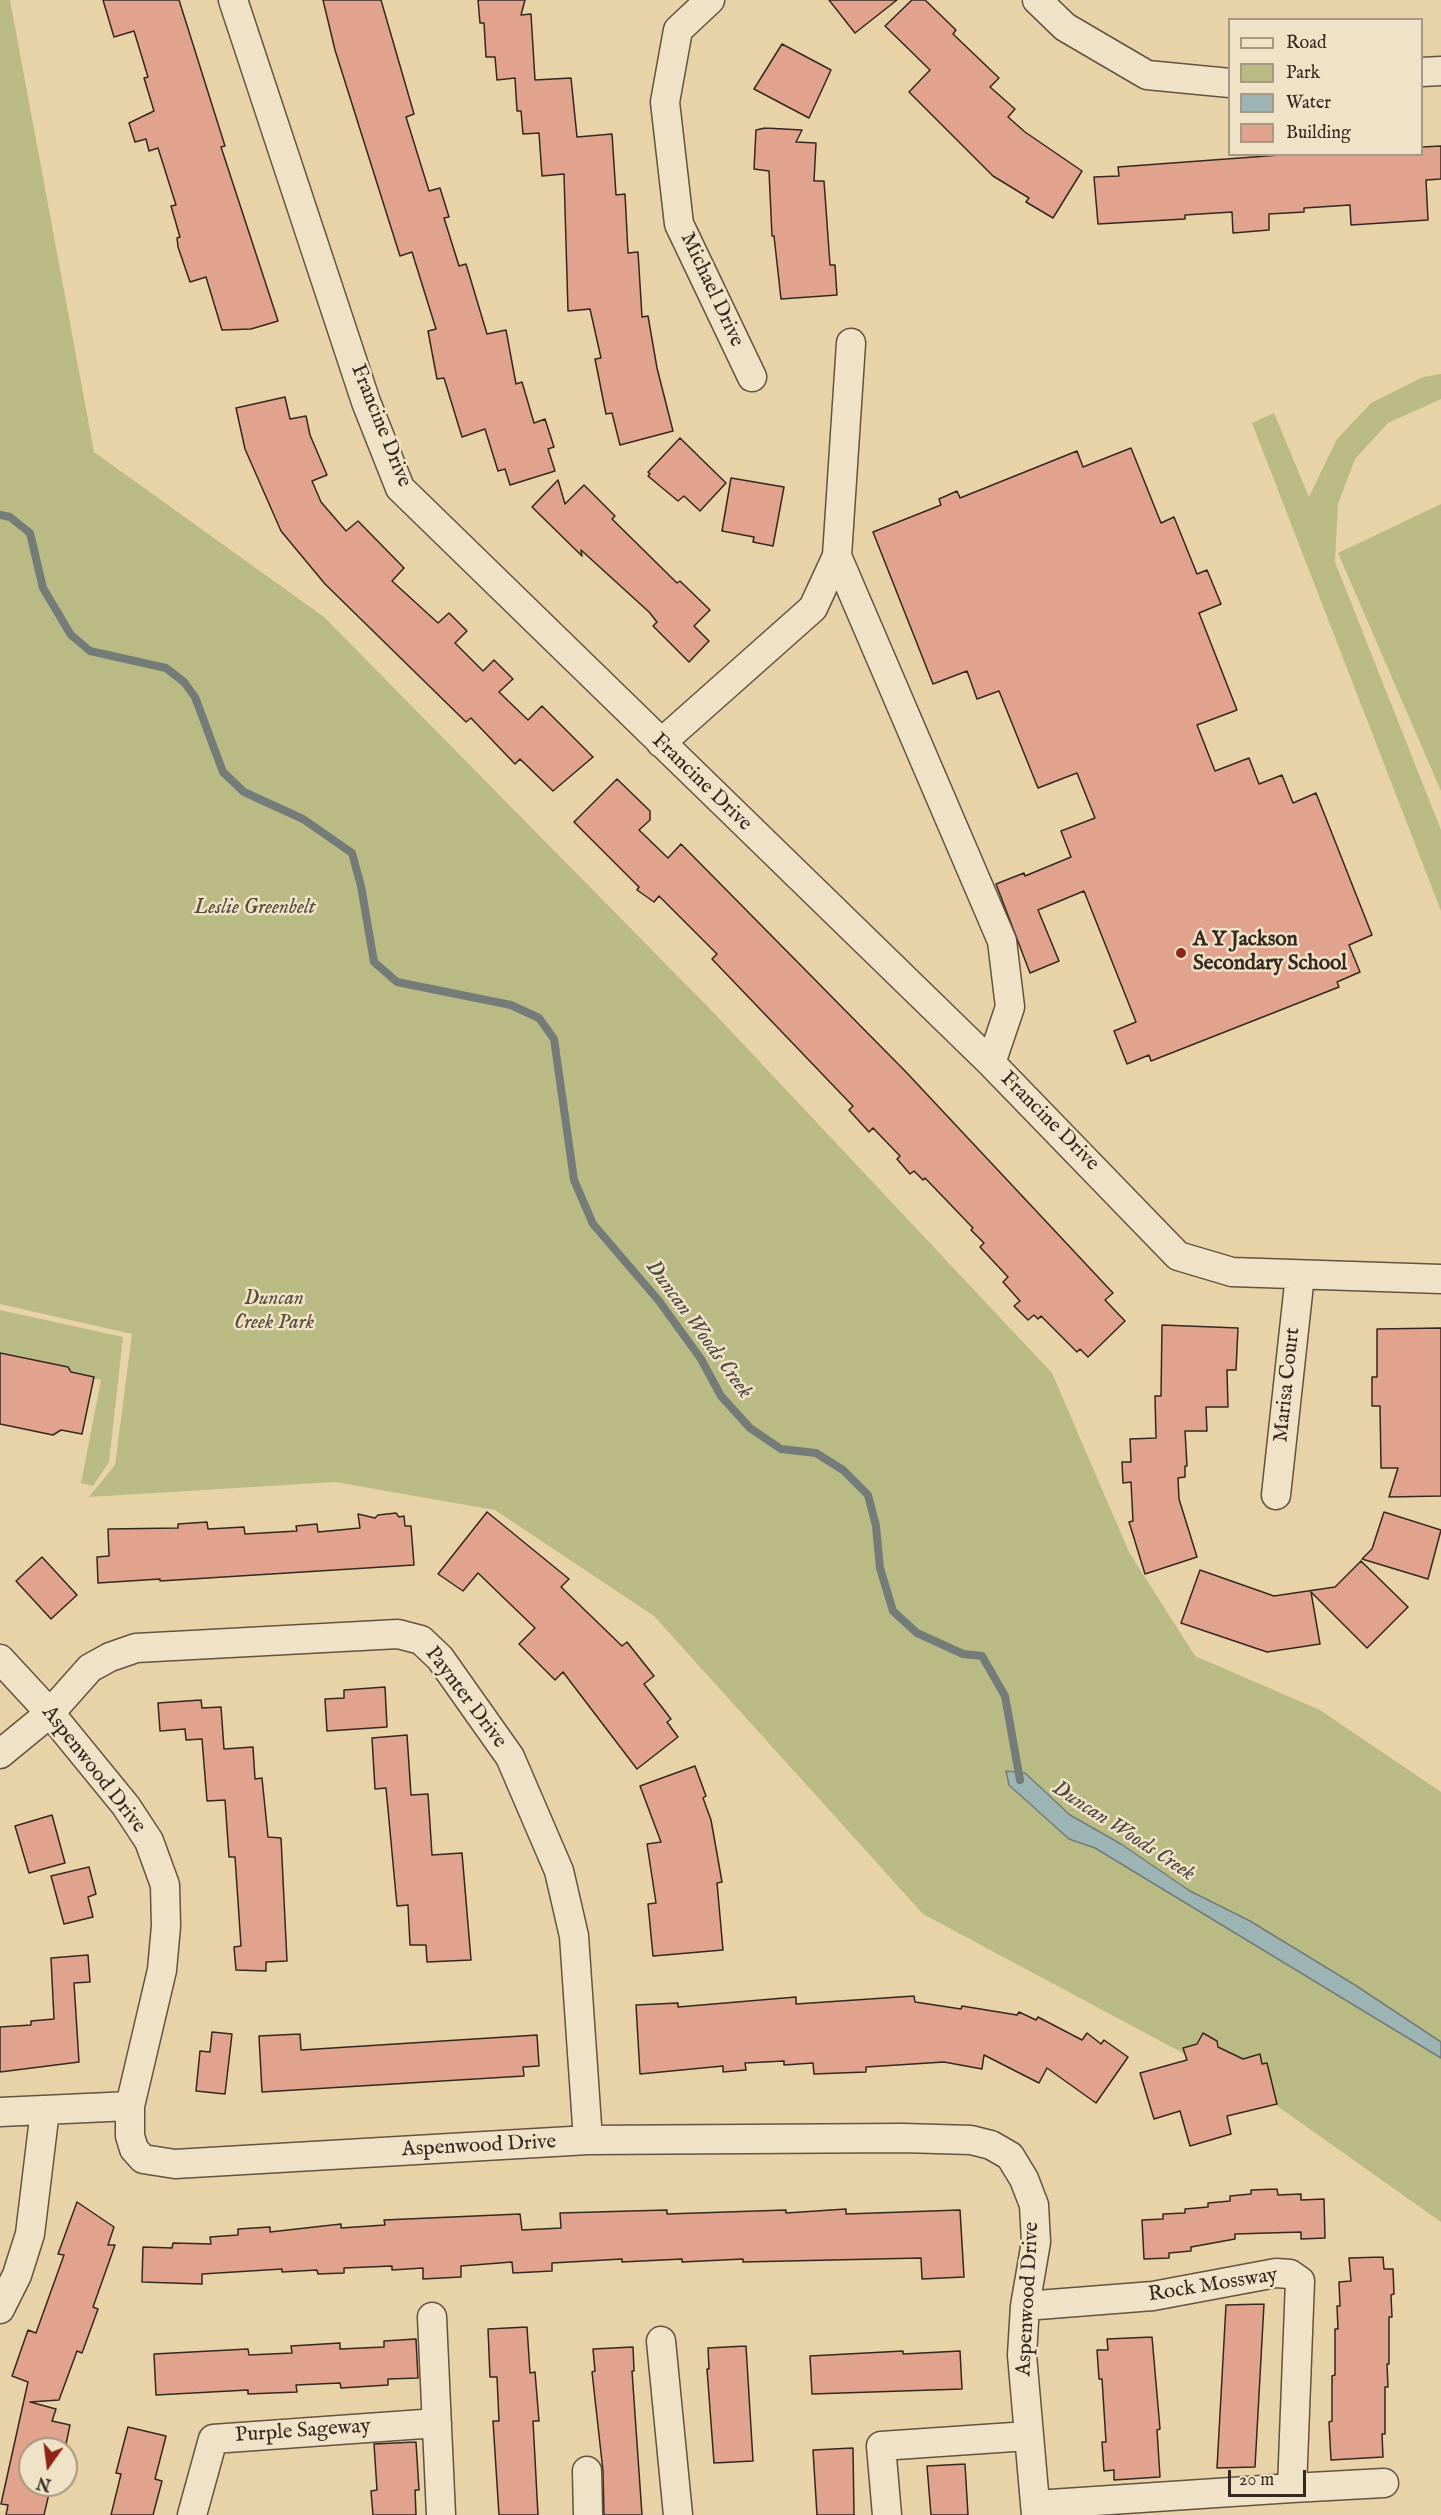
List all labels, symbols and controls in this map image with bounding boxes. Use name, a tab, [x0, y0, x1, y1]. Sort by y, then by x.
legend	[1228, 18, 1423, 156]
text: Road	[1286, 32, 1327, 55]
text: Park	[1286, 62, 1320, 85]
text: Water	[1286, 92, 1331, 115]
text: Building	[1286, 122, 1351, 145]
street label: Michael Drive	[673, 229, 749, 351]
street label: Francine Drive	[344, 361, 416, 491]
street label: Francine Drive	[645, 729, 757, 837]
park label: Leslie Greenbelt	[194, 896, 316, 922]
place label: A Y Jackson Secondary School	[1193, 928, 1347, 978]
marker: A Y Jackson Secondary School	[1174, 946, 1188, 960]
street label: Francine Drive	[994, 1067, 1104, 1177]
water label: Duncan Woods Creek	[639, 1256, 757, 1404]
park label: Duncan Creek Park	[234, 1287, 314, 1337]
street label: Marisa Court	[1269, 1326, 1307, 1444]
street label: Paynter Drive	[419, 1642, 511, 1754]
street label: Aspenwood Drive	[36, 1701, 150, 1839]
water label: Duncan Woods Creek	[1047, 1776, 1199, 1888]
street label: Aspenwood Drive	[401, 2130, 557, 2164]
street label: Aspenwood Drive	[1012, 2221, 1046, 2377]
street label: Rock Mossway	[1147, 2263, 1279, 2309]
street label: Purple Sageway	[234, 2415, 372, 2449]
north arrow	[18, 2437, 78, 2497]
scale bar	[1231, 2458, 1309, 2496]
text: 20 m	[1239, 2469, 1274, 2492]
text: N	[35, 2471, 53, 2494]

